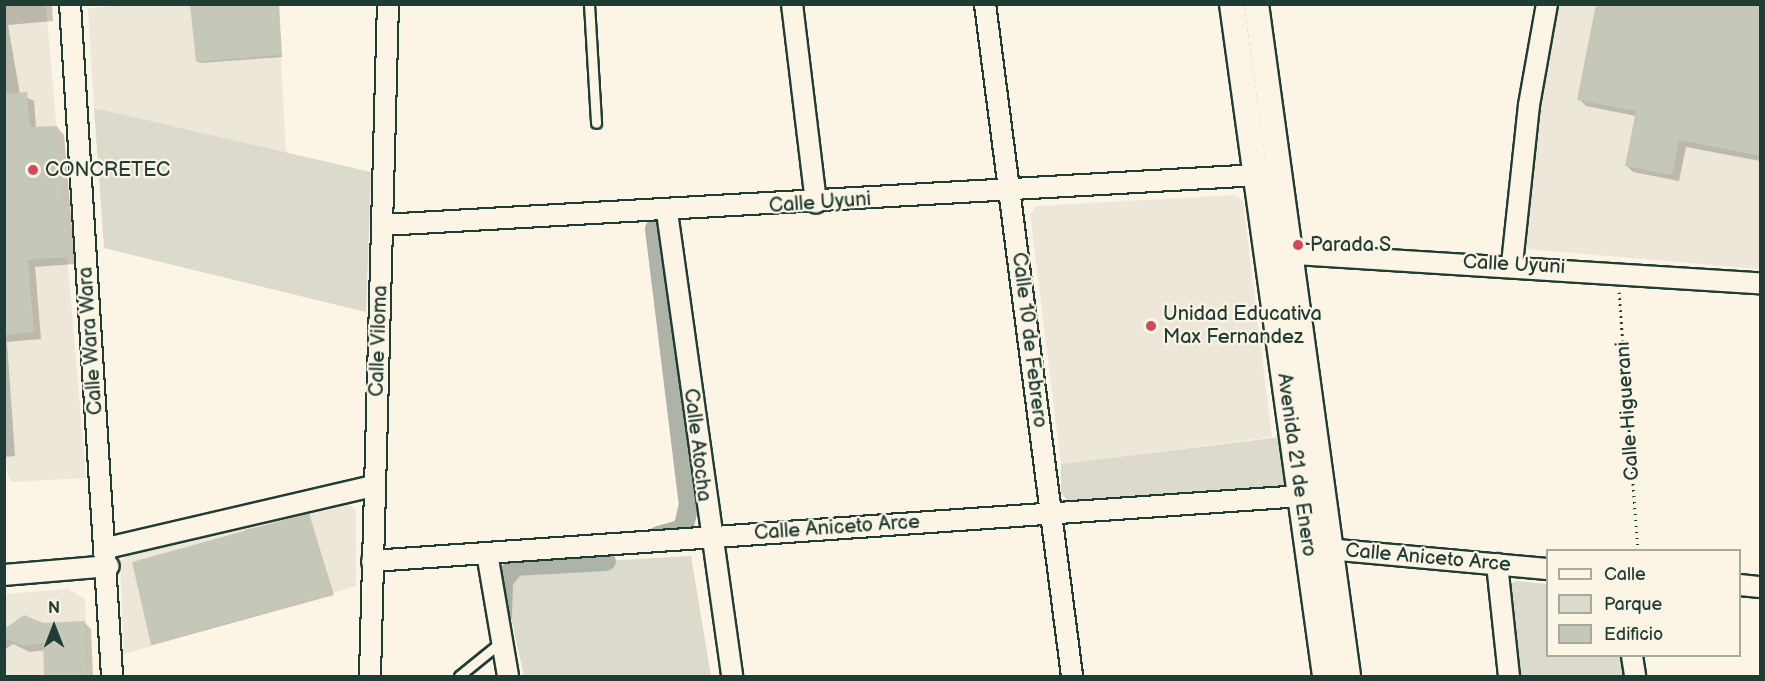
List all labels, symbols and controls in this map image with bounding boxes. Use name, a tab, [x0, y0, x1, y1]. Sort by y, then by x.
place label: CONCRETEC	[45, 158, 170, 182]
marker: CONCRETEC	[26, 163, 40, 177]
street label: Calle Uyuni	[768, 187, 872, 219]
place label: Parada S	[1310, 233, 1392, 257]
marker: Parada S	[1291, 238, 1305, 252]
street label: Calle Uyuni	[1462, 250, 1566, 280]
street label: Calle 10 de Febrero	[1006, 251, 1052, 429]
street label: Calle Wara Wara	[74, 265, 108, 417]
street label: Calle Viloma	[365, 285, 393, 397]
place label: Unidad Educativa Max Fernandez	[1163, 302, 1322, 349]
marker: Unidad Educativa Max Fernandez	[1144, 319, 1158, 333]
street label: Calle Higuerani	[1611, 341, 1645, 481]
street label: Avenida 21 de Enero	[1271, 372, 1321, 558]
street label: Calle Atocha	[678, 387, 716, 503]
street label: Calle Aniceto Arce	[753, 510, 921, 546]
street label: Calle Aniceto Arce	[1344, 539, 1512, 577]
legend	[1546, 549, 1741, 657]
text: Calle	[1604, 564, 1646, 585]
text: Parque	[1604, 594, 1662, 615]
north arrow	[24, 597, 84, 657]
text: N	[48, 599, 60, 618]
text: Edificio	[1604, 624, 1663, 645]

